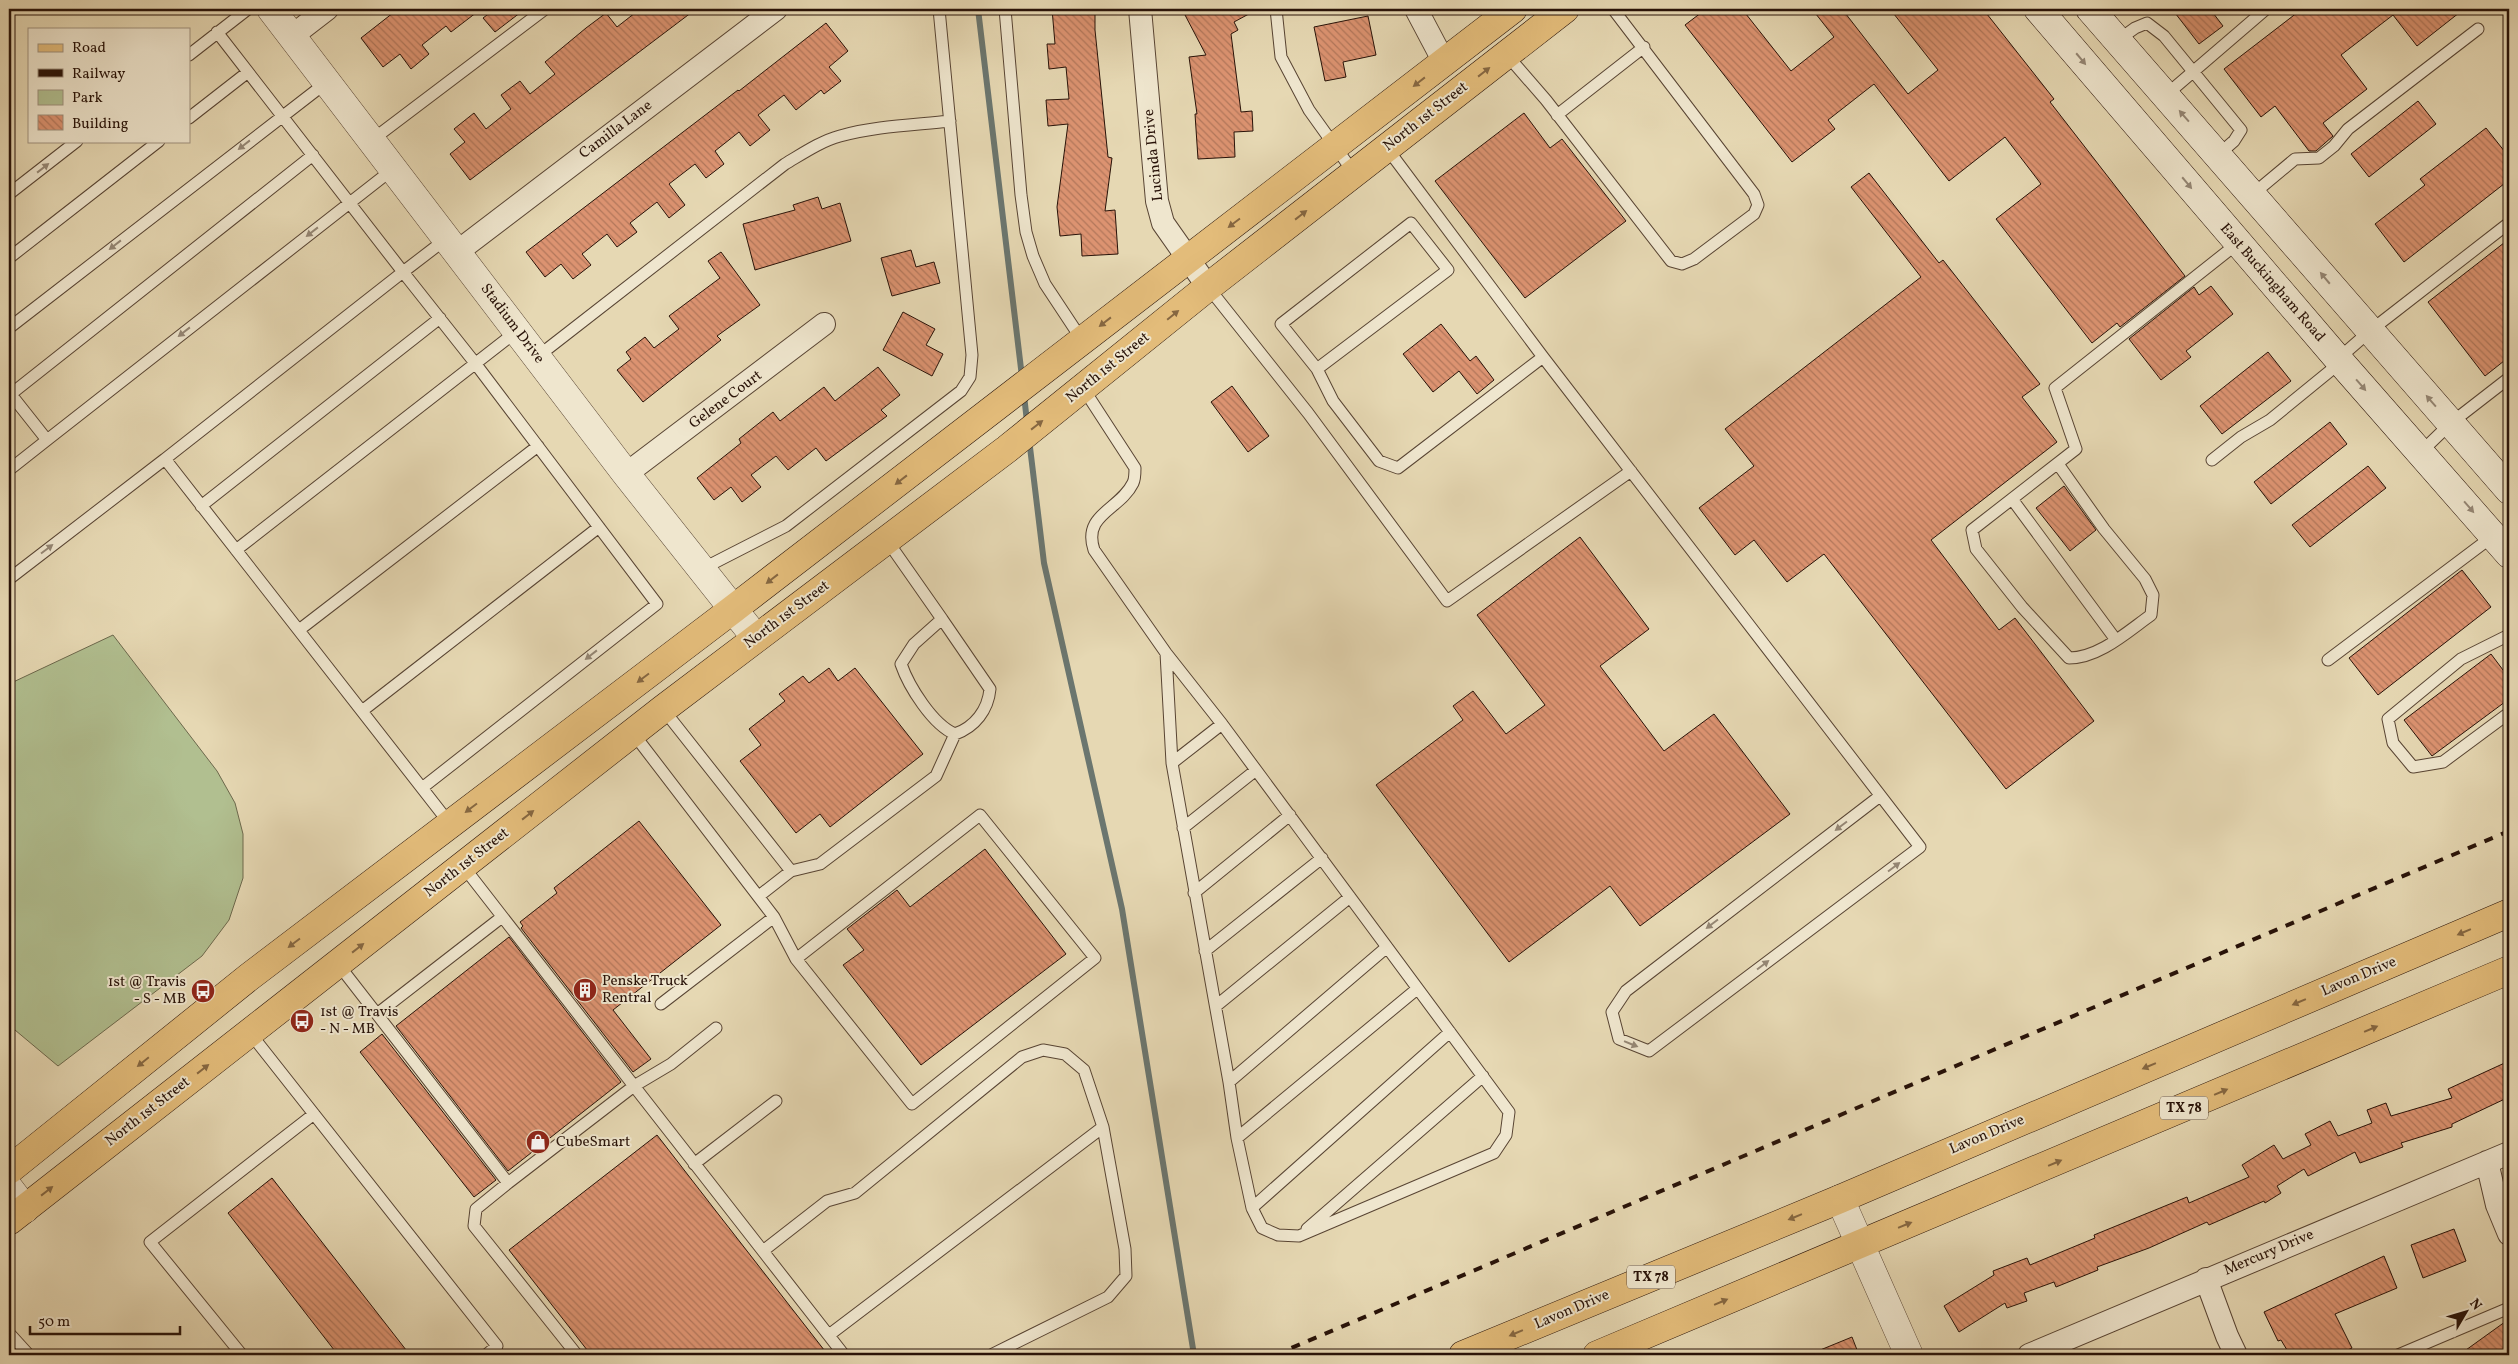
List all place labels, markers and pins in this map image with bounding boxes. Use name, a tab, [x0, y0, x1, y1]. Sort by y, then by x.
place label: Penske Truck Rentral	[602, 971, 688, 1009]
place label: 1st @ Travis - S - MB	[108, 972, 186, 1010]
building icon: Penske Truck Rentral	[572, 977, 598, 1003]
bus stop icon: 1st @ Travis - S - MB	[190, 978, 216, 1004]
place label: 1st @ Travis - N - MB	[320, 1002, 398, 1040]
bus stop icon: 1st @ Travis - N - MB	[289, 1008, 315, 1034]
shop icon: CubeSmart	[525, 1129, 551, 1155]
place label: CubeSmart	[556, 1132, 630, 1153]

